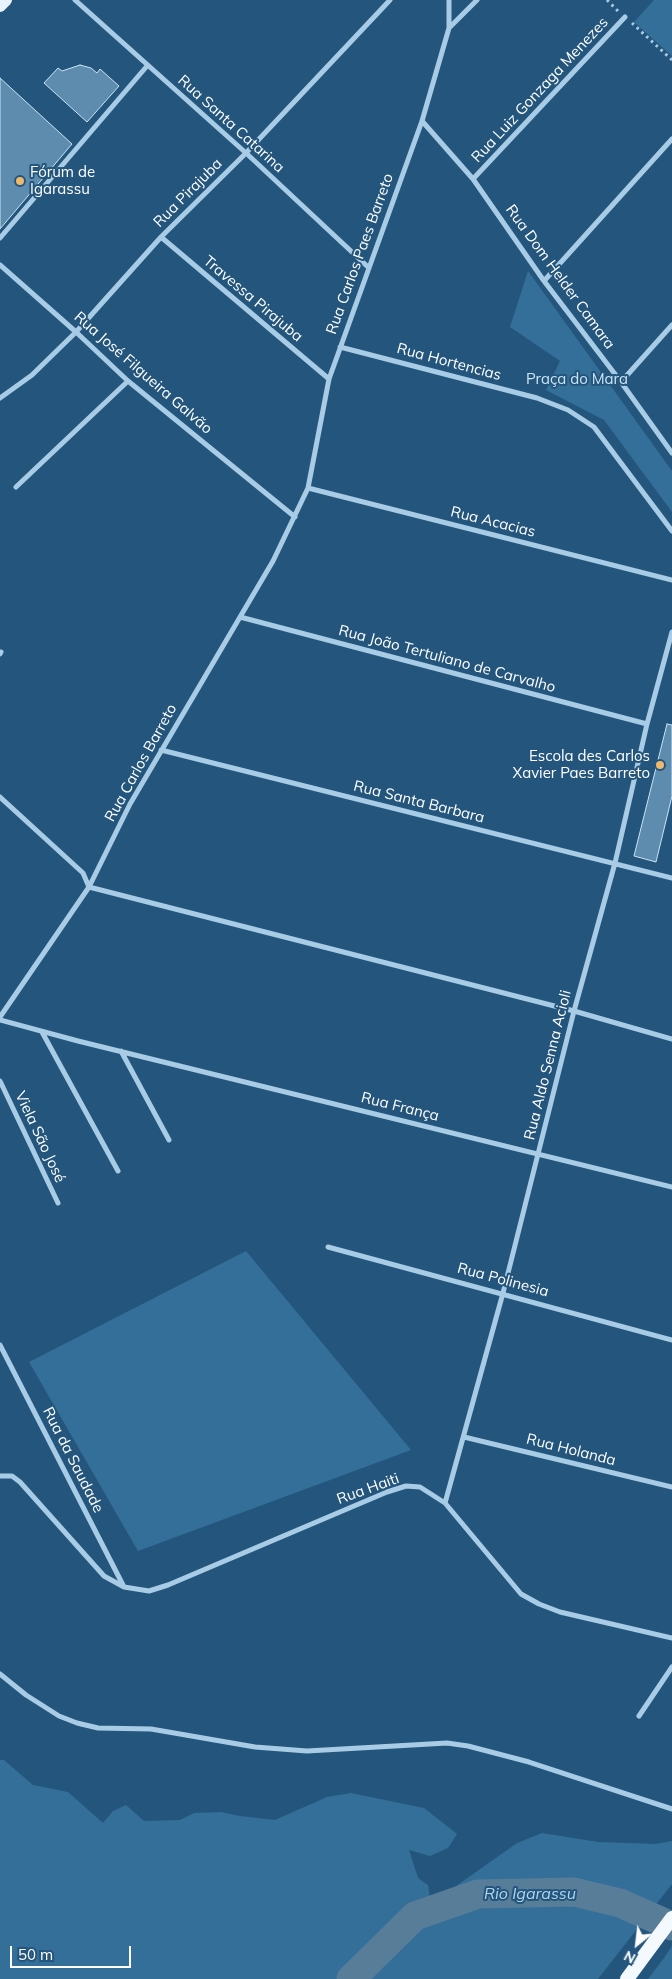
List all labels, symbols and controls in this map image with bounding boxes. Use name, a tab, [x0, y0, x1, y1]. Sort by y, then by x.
street label: Rua Luiz Gonzaga Menezes	[468, 14, 612, 166]
street label: Rua Santa Catarina	[174, 71, 288, 177]
street label: Rua Pirajuba	[150, 155, 226, 231]
place label: Fórum de Igarassu	[30, 163, 95, 198]
street label: Rua Carlos Paes Barreto	[323, 171, 397, 337]
marker: Fórum de Igarassu	[14, 175, 26, 187]
street label: Rua Dom Helder Camara	[502, 201, 618, 353]
street label: Travessa Pirajuba	[200, 252, 306, 346]
street label: Rua José Filgueira Galvão	[70, 308, 216, 438]
street label: Rua Hortencias	[395, 339, 503, 385]
park label: Praça do Mara	[526, 370, 628, 388]
street label: Rua Acacias	[449, 503, 537, 541]
street label: Rua João Tertuliano de Carvalho	[337, 621, 557, 697]
street label: Rua Carlos Barreto	[101, 701, 181, 825]
place label: Escola des Carlos Xavier Paes Barreto	[512, 747, 650, 782]
marker: Escola des Carlos Xavier Paes Barreto	[654, 759, 666, 771]
street label: Rua Santa Barbara	[352, 777, 486, 827]
street label: Rua Aldo Senna Acioli	[521, 988, 575, 1142]
street label: Viela São José	[11, 1089, 69, 1185]
street label: Rua França	[359, 1089, 441, 1125]
street label: Rua Polinesia	[455, 1259, 551, 1301]
street label: Rua da Saudade	[39, 1404, 107, 1516]
street label: Rua Holanda	[524, 1430, 618, 1470]
street label: Rua Haiti	[334, 1469, 402, 1509]
water label: Rio Igarassu	[484, 1884, 576, 1904]
north arrow	[612, 1919, 662, 1969]
scale bar	[12, 1936, 134, 1968]
text: 50 m	[18, 1945, 53, 1964]
text: N	[621, 1947, 639, 1968]

